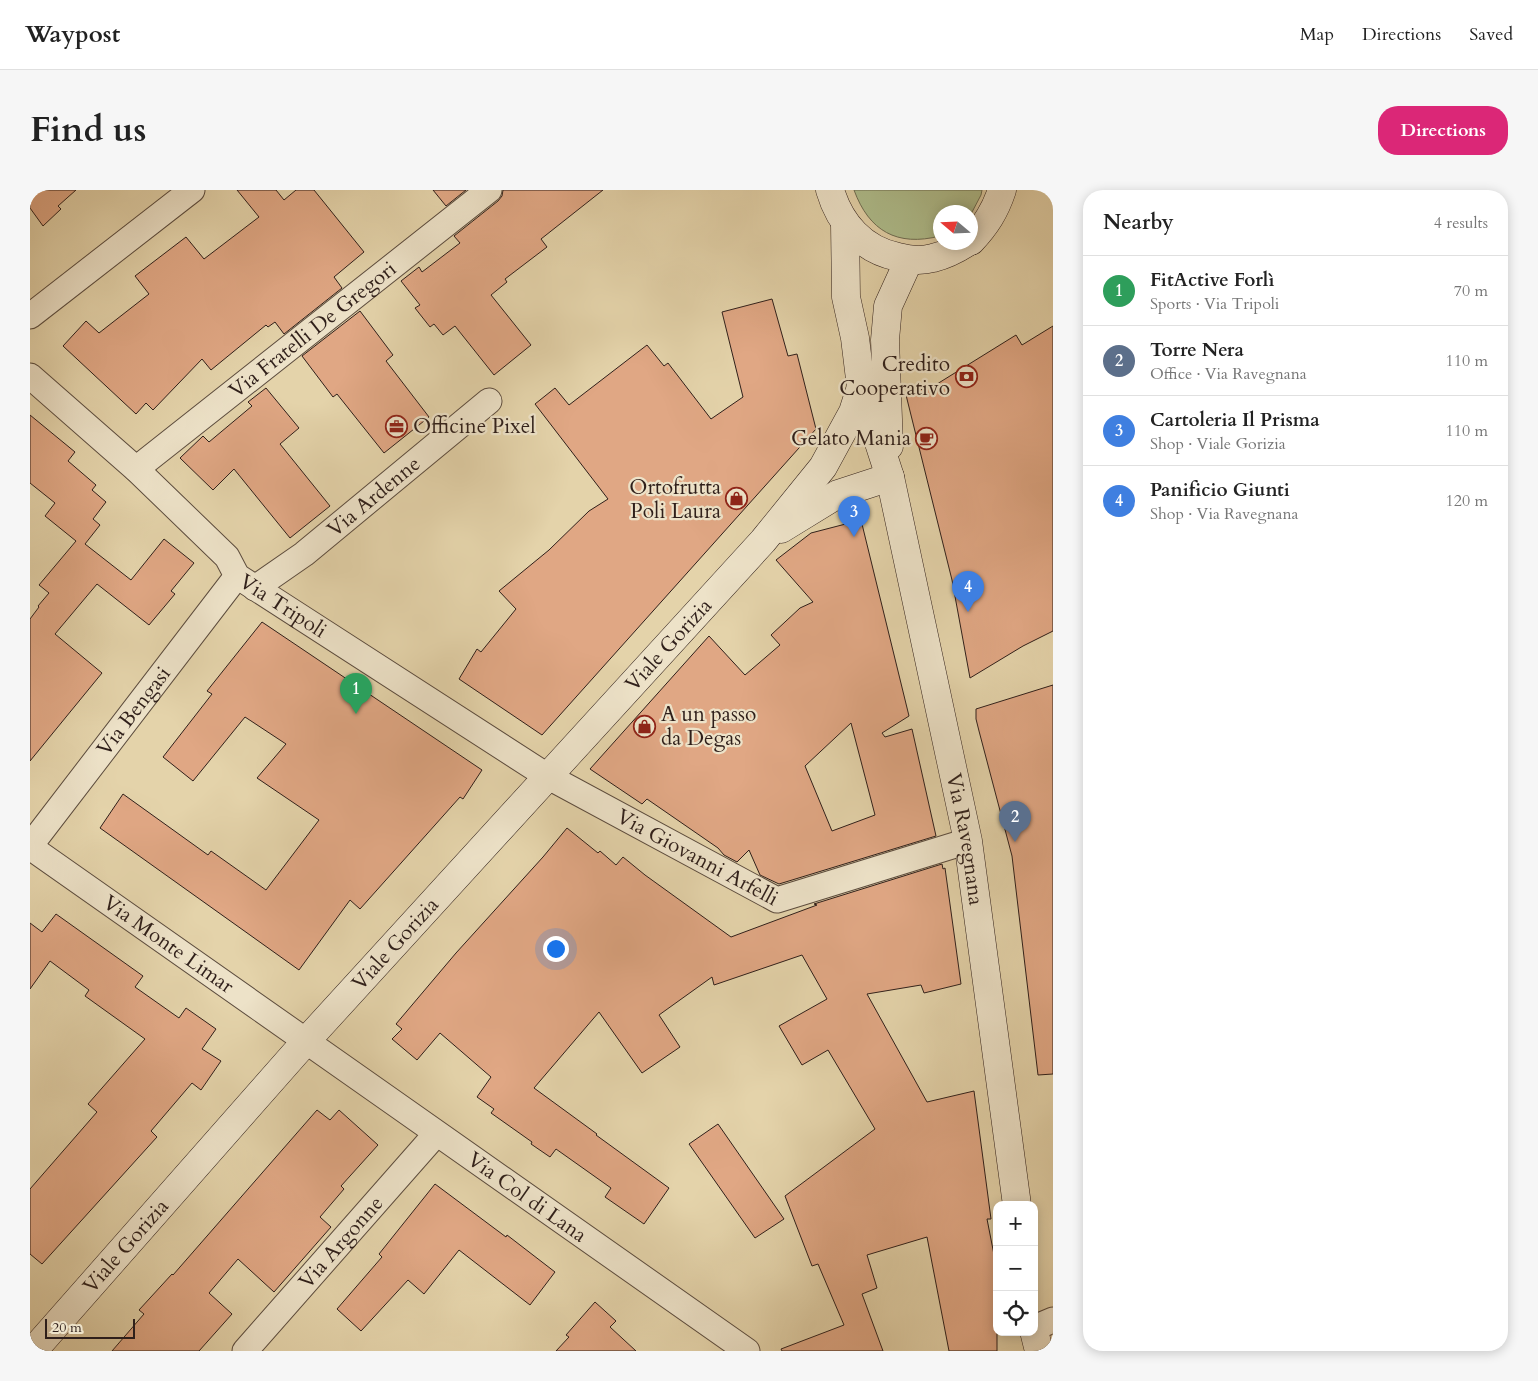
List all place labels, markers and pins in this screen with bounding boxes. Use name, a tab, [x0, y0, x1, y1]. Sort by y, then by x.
place label: Credito Cooperativo	[839, 350, 950, 403]
bank icon: Credito Cooperativo	[954, 364, 978, 388]
place label: Officine Pixel	[413, 412, 536, 441]
office icon: Officine Pixel	[385, 414, 409, 438]
place label: Gelato Mania	[791, 424, 911, 453]
cafe icon: Gelato Mania	[915, 426, 939, 450]
place label: Ortofrutta Poli Laura	[629, 473, 721, 526]
shop icon: Ortofrutta Poli Laura	[725, 487, 749, 511]
pin: 3	[838, 496, 870, 537]
pin: 4	[952, 571, 984, 612]
pin: 1	[340, 673, 372, 714]
place label: A un passo da Degas	[661, 700, 756, 753]
shop icon: A un passo da Degas	[633, 714, 657, 738]
pin: 2	[999, 801, 1031, 842]

